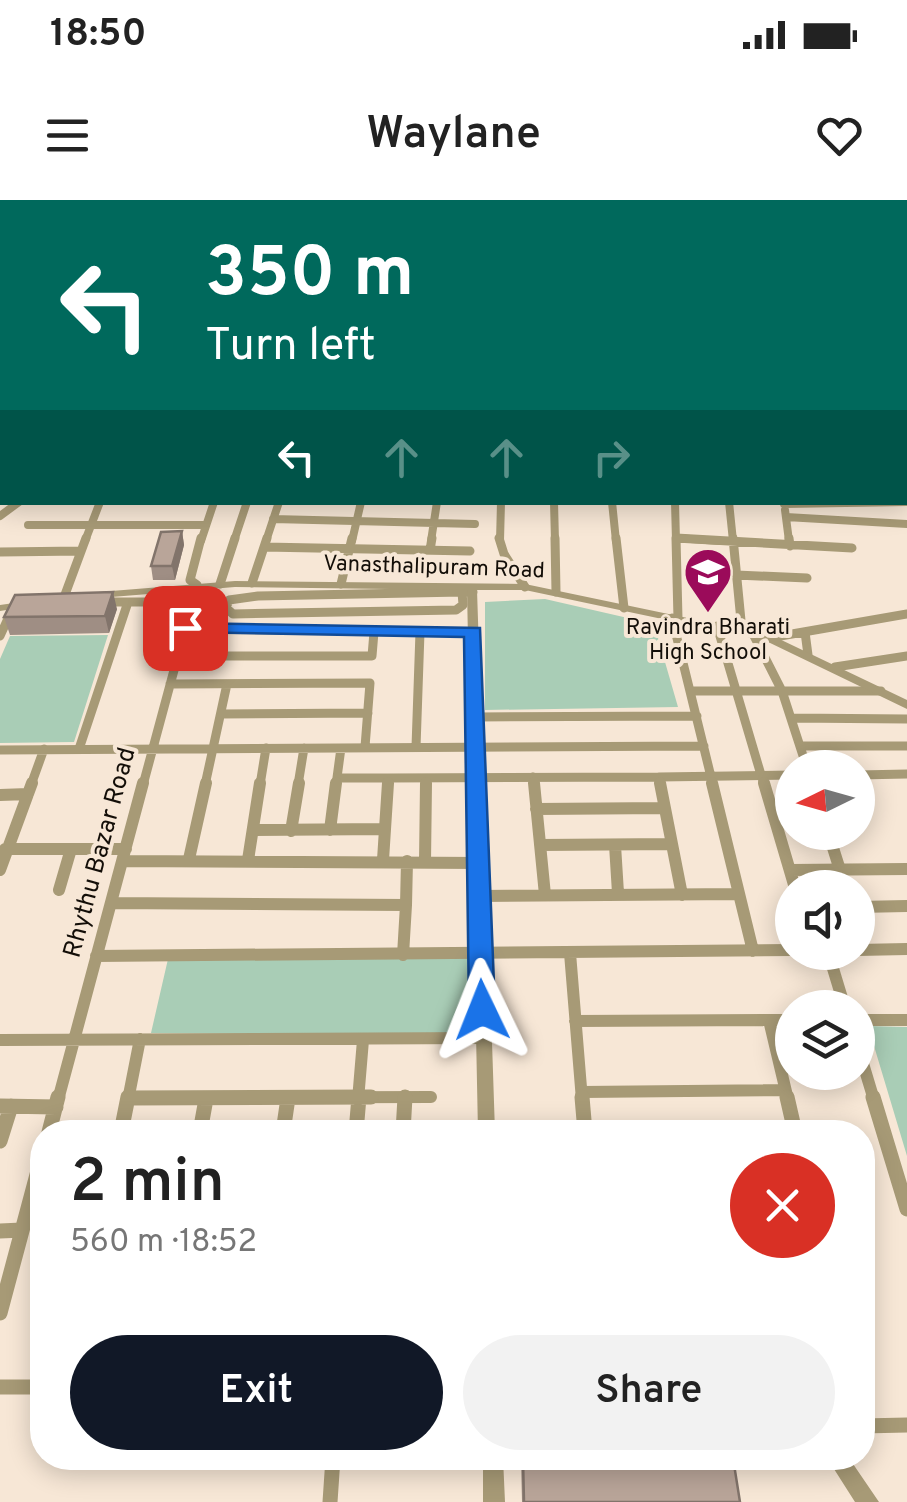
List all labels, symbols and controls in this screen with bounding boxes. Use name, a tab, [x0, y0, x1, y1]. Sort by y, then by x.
text: 18:50	[50, 11, 146, 60]
text: Waylane	[366, 107, 541, 164]
icon: menu	[40, 108, 95, 163]
icon: heart	[812, 108, 867, 163]
text: 350 m	[205, 232, 414, 321]
icon: left	[40, 240, 170, 370]
text: Turn left	[205, 319, 376, 376]
icon: left	[269, 430, 324, 485]
icon: ahead	[374, 430, 429, 485]
icon: ahead	[479, 430, 534, 485]
icon: right	[584, 430, 639, 485]
school or university icon: Ravindra Bharati High School	[682, 546, 734, 614]
street label: Vanasthalipuram Road	[323, 551, 545, 585]
pin	[143, 586, 228, 671]
icon: arrive	[158, 601, 213, 656]
place label: Ravindra Bharati High School	[626, 615, 790, 667]
street label: Rhythu Bazar Road	[58, 744, 144, 962]
north arrow	[775, 750, 875, 850]
map controls	[775, 750, 875, 1090]
button: sound	[775, 870, 875, 970]
position arrow	[430, 958, 534, 1062]
button: layers	[775, 990, 875, 1090]
text: 2 min	[70, 1147, 225, 1223]
button: close	[730, 1153, 835, 1258]
text: 560 m · 18:52	[70, 1223, 257, 1263]
button: Exit	[70, 1335, 443, 1450]
button: Share	[463, 1335, 835, 1450]

